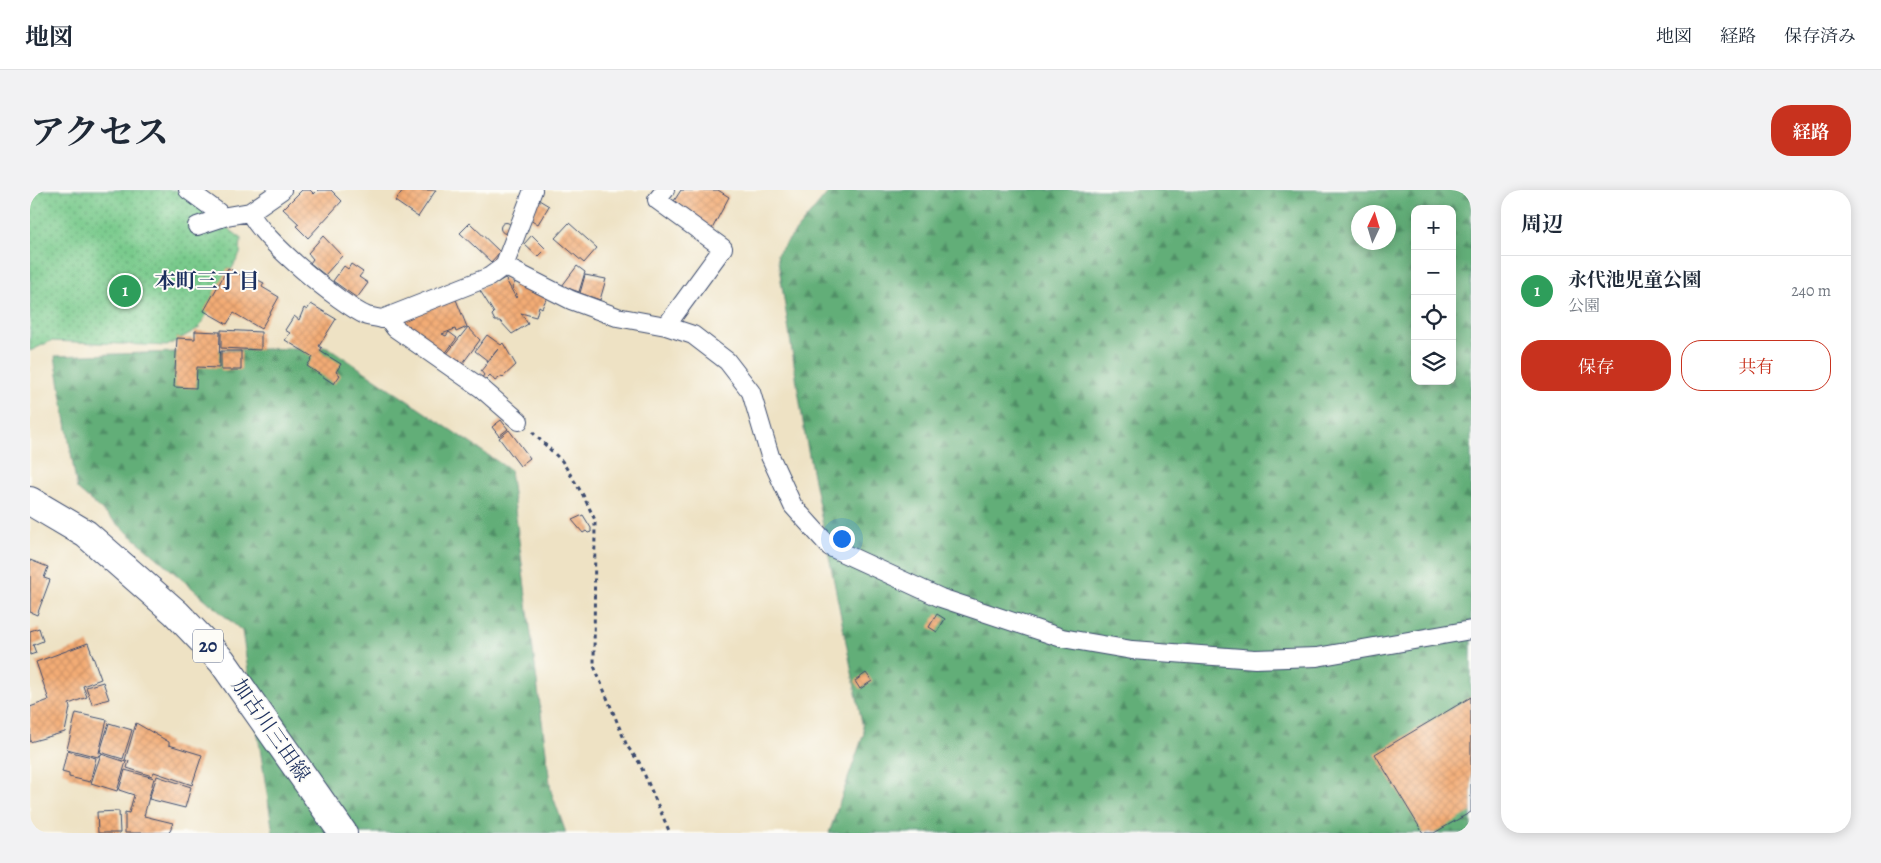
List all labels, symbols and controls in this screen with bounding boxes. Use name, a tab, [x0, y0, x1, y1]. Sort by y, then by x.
text: 地図	[25, 21, 73, 53]
text: 地図	[1656, 24, 1692, 48]
text: 経路	[1720, 24, 1756, 48]
text: 保存済み	[1784, 24, 1856, 48]
button: 経路	[1771, 105, 1851, 156]
text: アクセス	[30, 108, 169, 156]
north arrow	[1351, 205, 1396, 250]
map controls	[1411, 205, 1456, 385]
button: +	[1411, 205, 1456, 250]
text: 周辺	[1521, 210, 1563, 238]
button: −	[1411, 250, 1456, 295]
district label: 本町三丁目	[155, 267, 260, 295]
text: 永代池児童公園	[1568, 267, 1701, 293]
pin: 1	[109, 272, 141, 310]
text: 1	[1534, 280, 1540, 302]
text: 240 m	[1791, 280, 1831, 302]
button: locate	[1411, 295, 1456, 340]
text: 公園	[1568, 295, 1600, 317]
button: layers	[1411, 340, 1456, 385]
button: 保存	[1521, 340, 1671, 391]
button: 共有	[1681, 340, 1831, 391]
your location	[829, 526, 855, 552]
road number: 20	[193, 630, 223, 662]
street label: 加古川三田線	[226, 673, 316, 787]

